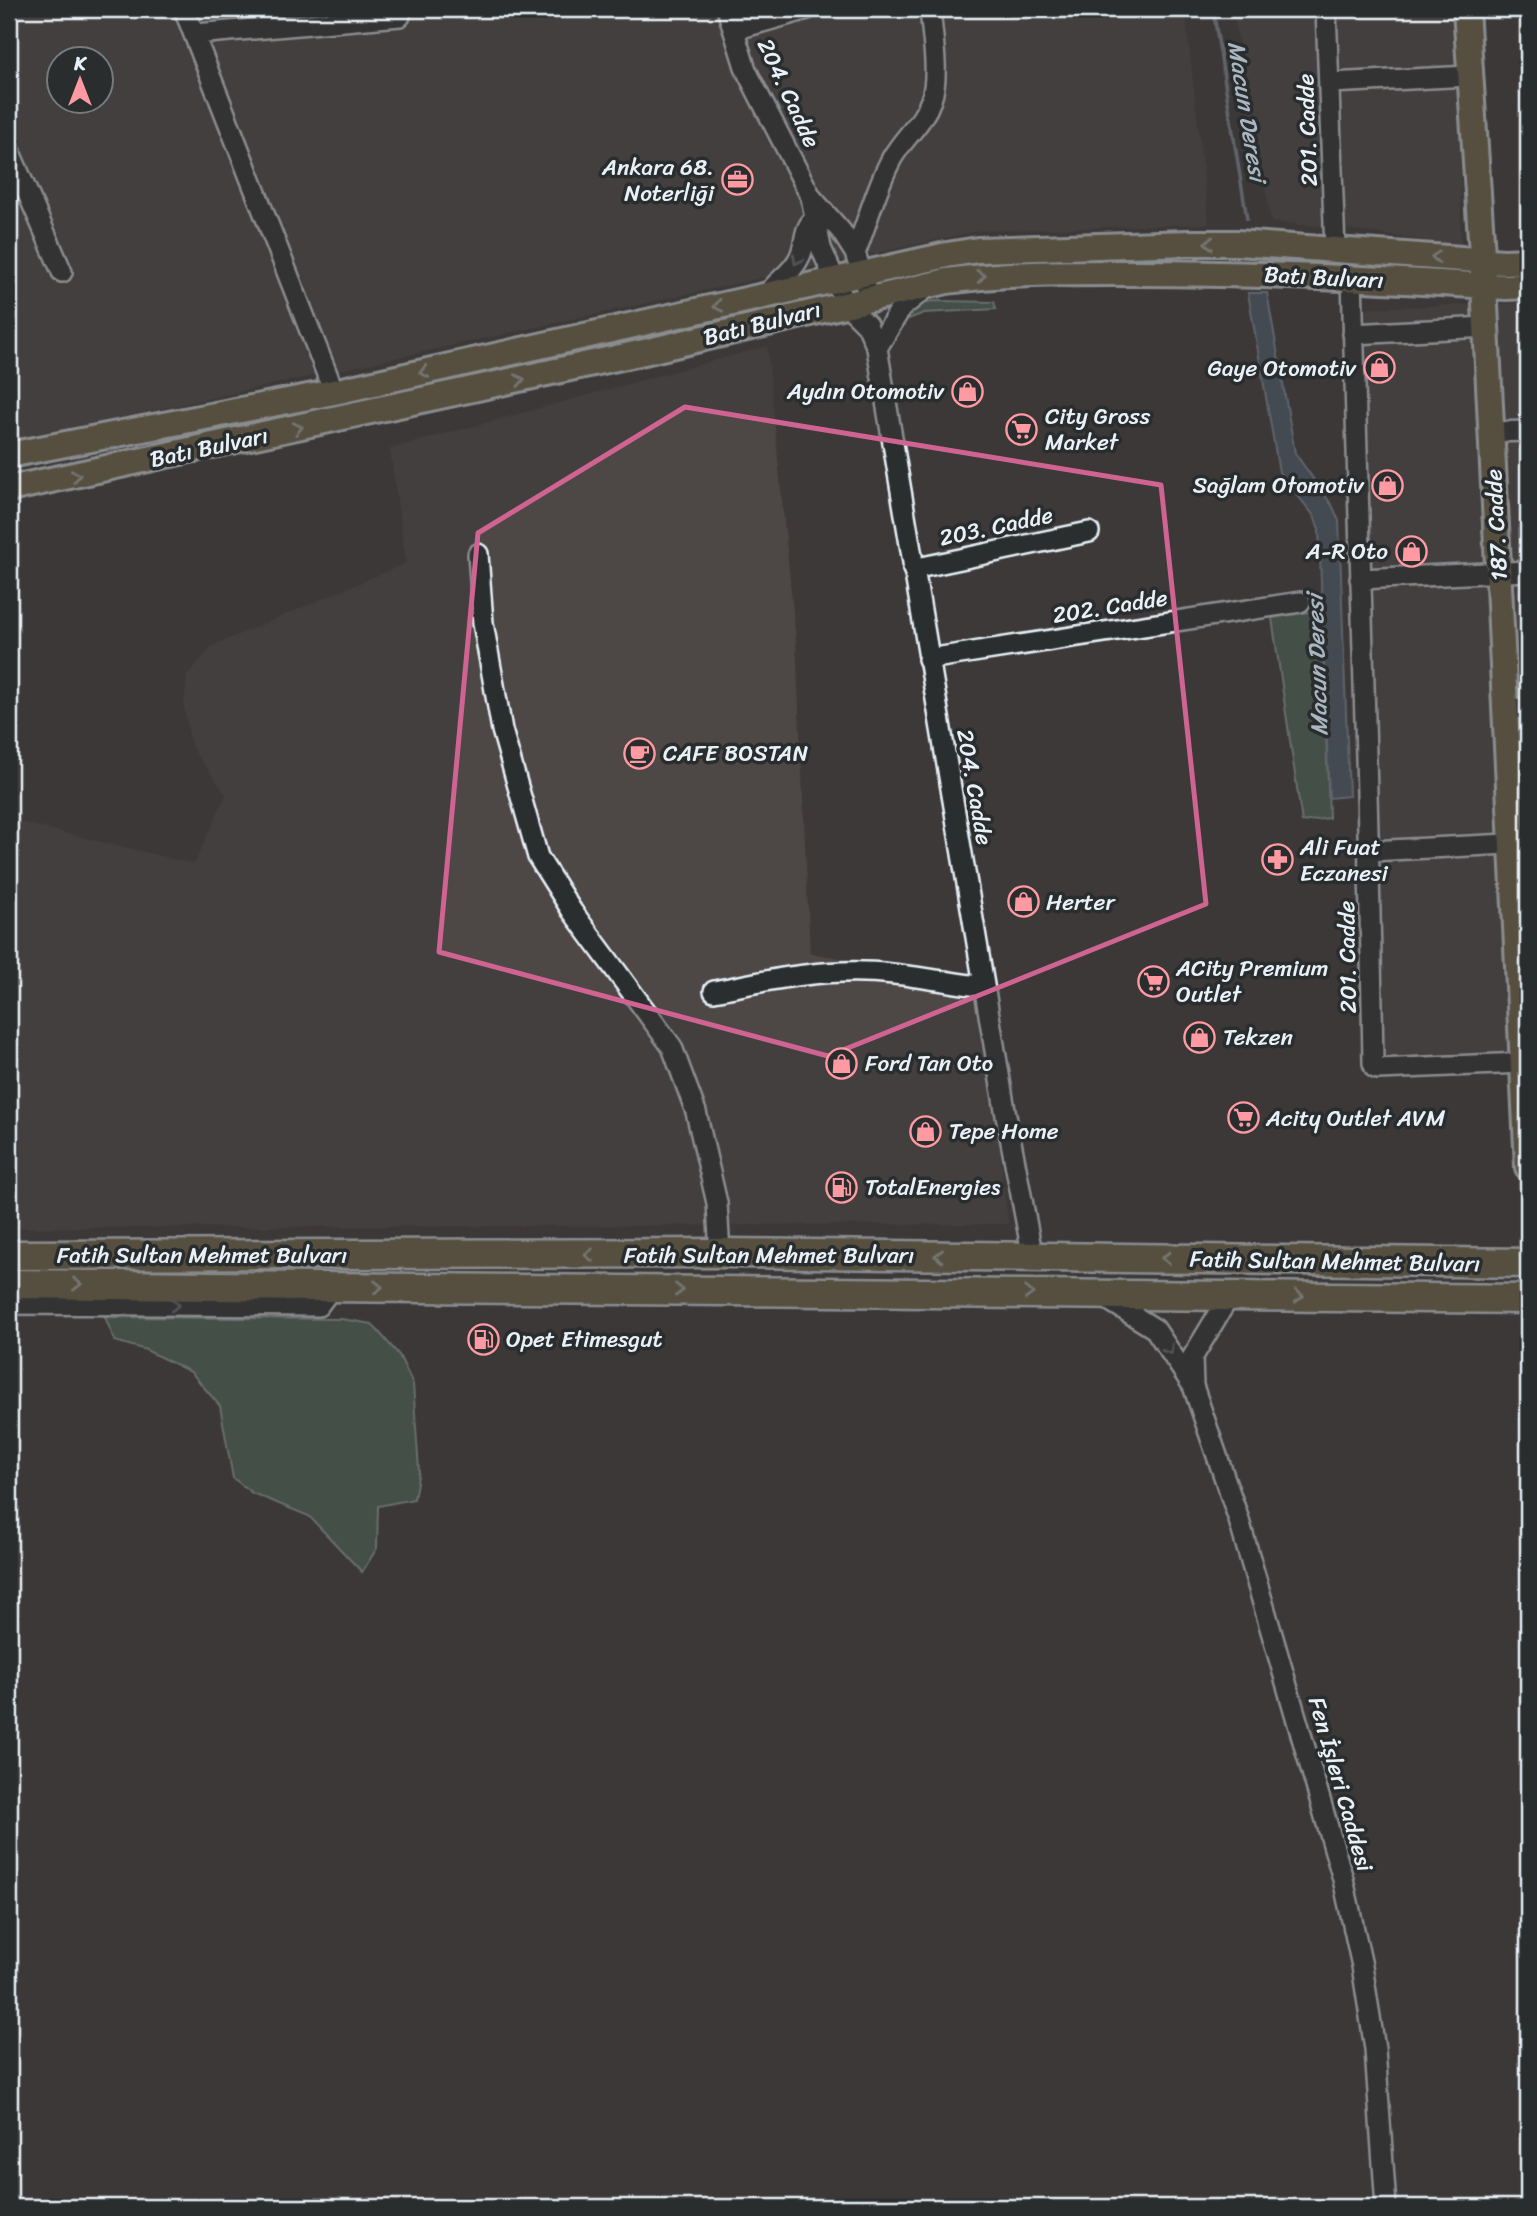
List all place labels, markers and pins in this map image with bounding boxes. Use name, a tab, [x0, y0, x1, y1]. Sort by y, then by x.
place label: Ankara 68. Noterliği	[601, 147, 715, 214]
office icon: Ankara 68. Noterliği	[720, 163, 754, 197]
place label: Gaye Otomotiv	[1208, 348, 1357, 389]
shop icon: Gaye Otomotiv	[1362, 351, 1396, 385]
place label: Aydın Otomotiv	[786, 371, 945, 412]
shop icon: Aydın Otomotiv	[950, 374, 984, 408]
place label: City Gross Market	[1045, 396, 1151, 463]
supermarket icon: City Gross Market	[1005, 412, 1039, 446]
place label: Sağlam Otomotiv	[1193, 465, 1365, 506]
shop icon: Sağlam Otomotiv	[1370, 468, 1404, 502]
place label: A-R Oto	[1305, 531, 1388, 572]
shop icon: A-R Oto	[1394, 534, 1428, 568]
place label: CAFE BOSTAN	[663, 733, 809, 774]
cafe icon: CAFE BOSTAN	[623, 736, 657, 770]
place label: Ali Fuat Eczanesi	[1299, 827, 1389, 894]
pharmacy icon: Ali Fuat Eczanesi	[1260, 843, 1294, 877]
place label: Herter	[1046, 882, 1116, 923]
shop icon: Herter	[1006, 885, 1040, 919]
place label: ACity Premium Outlet	[1175, 948, 1329, 1015]
supermarket icon: ACity Premium Outlet	[1136, 964, 1170, 998]
place label: Tekzen	[1223, 1017, 1294, 1058]
shop icon: Tekzen	[1183, 1020, 1217, 1054]
place label: Ford Tan Oto	[865, 1043, 993, 1084]
shop icon: Ford Tan Oto	[825, 1046, 859, 1080]
place label: Acity Outlet AVM	[1265, 1098, 1446, 1139]
supermarket icon: Acity Outlet AVM	[1226, 1101, 1260, 1135]
place label: Tepe Home	[949, 1111, 1059, 1152]
shop icon: Tepe Home	[909, 1114, 943, 1148]
place label: TotalEnergies	[865, 1167, 1001, 1208]
fuel station icon: TotalEnergies	[825, 1170, 859, 1204]
place label: Opet Etimesgut	[506, 1319, 663, 1360]
fuel station icon: Opet Etimesgut	[466, 1322, 500, 1356]

